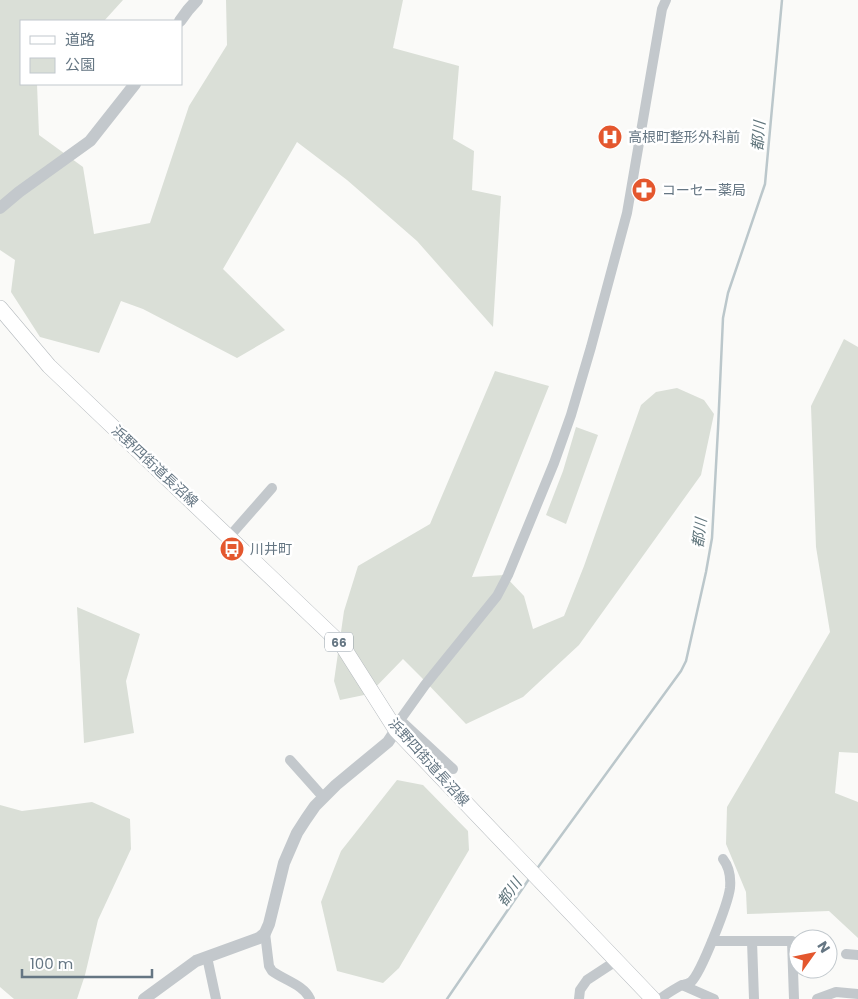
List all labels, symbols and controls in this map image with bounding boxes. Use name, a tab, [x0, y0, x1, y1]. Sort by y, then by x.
legend	[20, 20, 182, 85]
text: 道路	[65, 29, 95, 50]
text: 公園	[65, 54, 95, 75]
water label: 都川	[746, 118, 770, 152]
hospital icon: 高根町整形外科前	[597, 124, 623, 150]
place label: 高根町整形外科前	[628, 127, 740, 147]
pharmacy icon: コーセー薬局	[631, 177, 657, 203]
place label: コーセー薬局	[662, 180, 746, 200]
street label: 浜野四街道長沼線	[107, 420, 203, 512]
water label: 都川	[687, 515, 711, 549]
bus stop icon: 川井町	[219, 536, 245, 562]
place label: 川井町	[250, 539, 292, 559]
road number: 66	[325, 632, 353, 652]
street label: 浜野四街道長沼線	[384, 714, 474, 810]
water label: 都川	[492, 872, 527, 910]
north arrow	[788, 929, 838, 979]
text: N	[813, 937, 835, 957]
scale bar	[22, 946, 152, 978]
text: 100 m	[30, 953, 73, 974]

